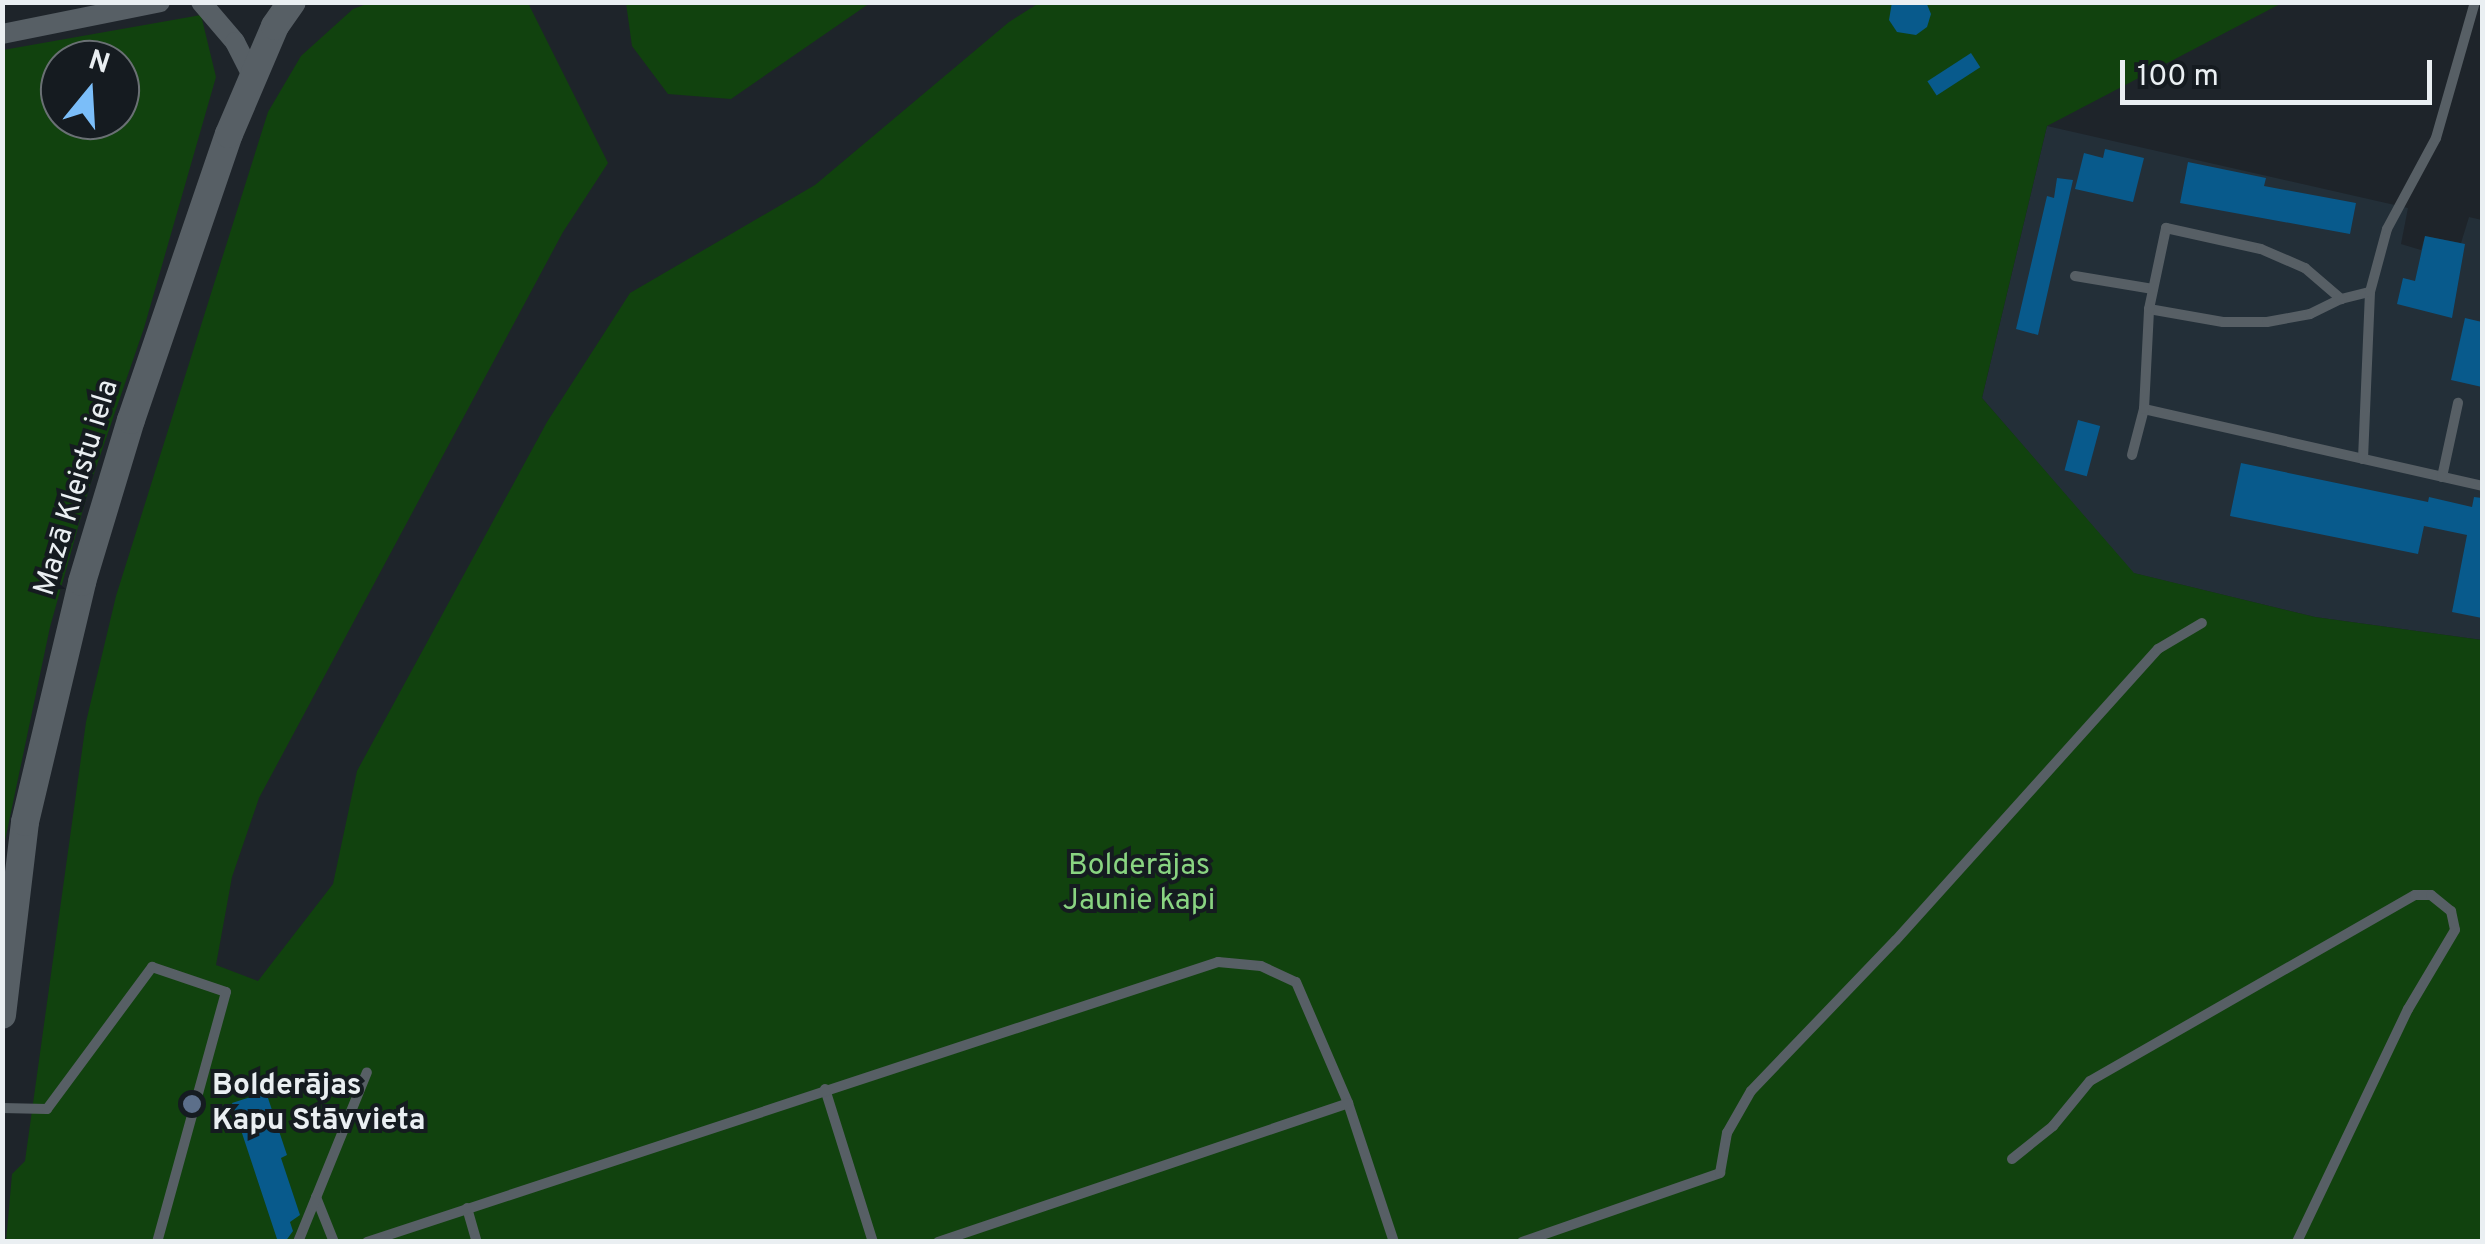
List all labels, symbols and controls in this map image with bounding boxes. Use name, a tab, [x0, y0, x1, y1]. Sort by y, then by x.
north arrow	[40, 40, 140, 140]
scale bar	[2125, 40, 2438, 102]
text: N	[84, 43, 114, 84]
text: 100 m	[2137, 59, 2219, 96]
street label: Mazā Kleistu iela	[28, 376, 128, 600]
park label: Bolderājas Jaunie kapi	[1063, 849, 1215, 920]
place label: Bolderājas Kapu Stāvvieta	[212, 1069, 425, 1140]
marker: Bolderājas Kapu Stāvvieta	[181, 1093, 203, 1115]

